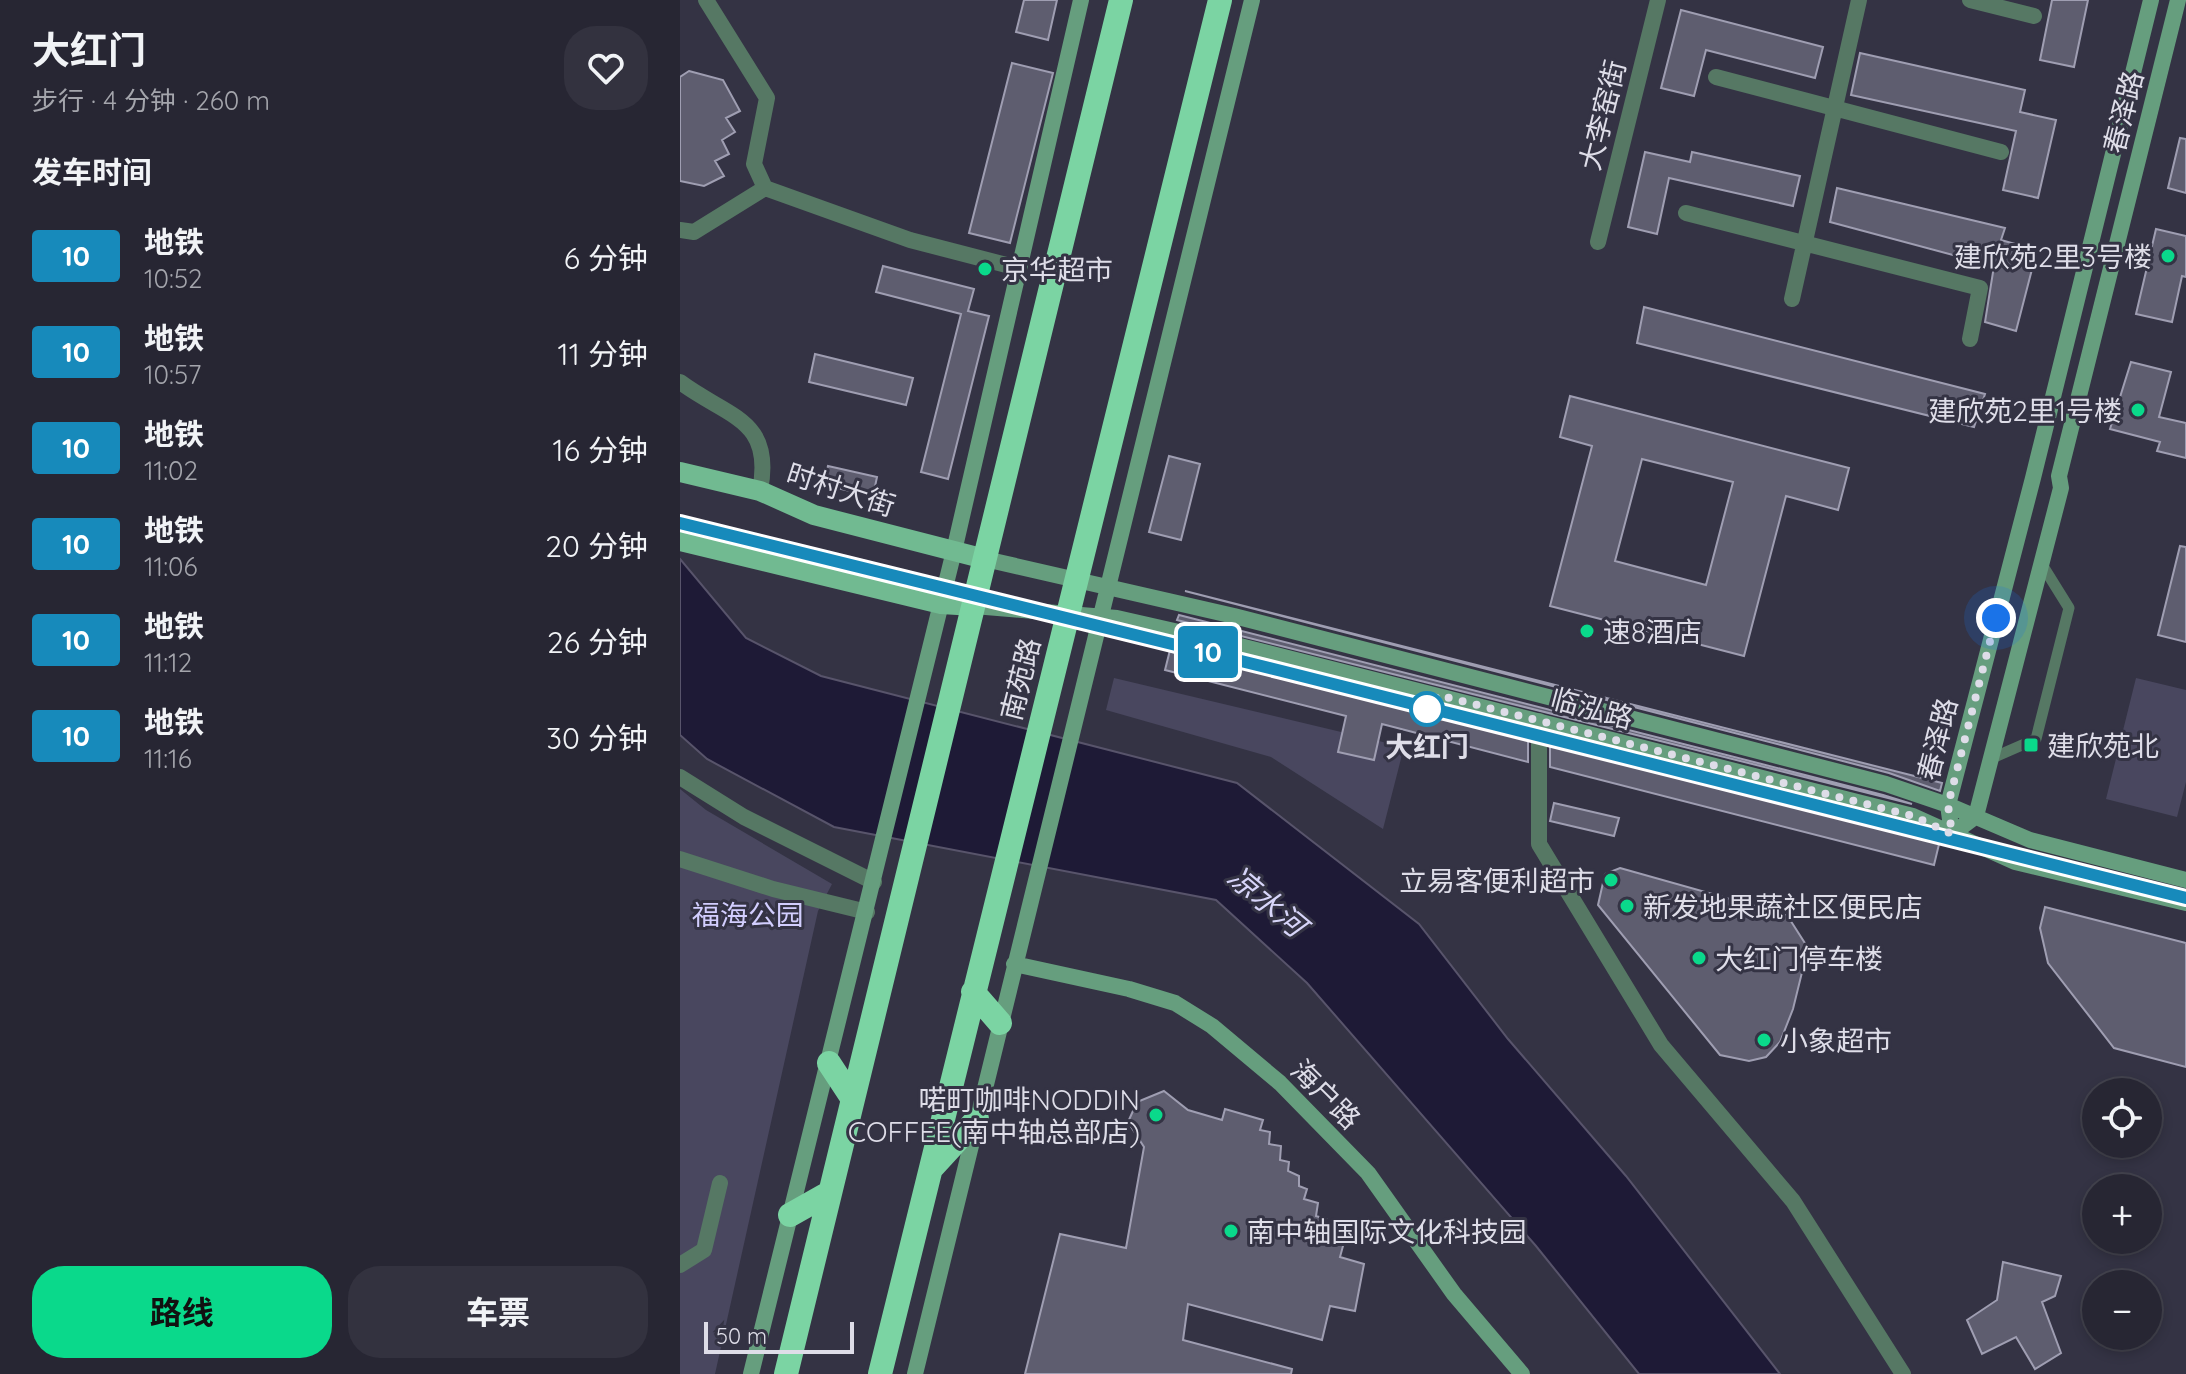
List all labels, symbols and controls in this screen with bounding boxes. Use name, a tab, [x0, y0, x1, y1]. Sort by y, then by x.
text: 大红门	[32, 26, 146, 74]
button: heart	[564, 26, 648, 110]
street label: 大李窑街	[1571, 56, 1633, 174]
street label: 春泽路	[2096, 67, 2150, 157]
text: 步行 · 4 分钟 · 260 m	[32, 84, 270, 117]
text: 发车时间	[32, 153, 152, 191]
text: 地铁	[144, 223, 204, 261]
text: 10	[62, 238, 90, 273]
text: 6 分钟	[564, 239, 648, 277]
place label: 建欣苑2里3号楼	[1954, 239, 2152, 274]
marker: 建欣苑2里3号楼	[2159, 247, 2177, 265]
place label: 京华超市	[1001, 252, 1113, 287]
marker: 京华超市	[976, 260, 994, 278]
text: 10:52	[144, 262, 203, 295]
text: 地铁	[144, 319, 204, 357]
text: 10	[62, 334, 90, 369]
text: 11 分钟	[558, 335, 648, 373]
text: 10:57	[144, 358, 201, 391]
place label: 建欣苑2里1号楼	[1928, 393, 2122, 428]
marker: 建欣苑2里1号楼	[2129, 401, 2147, 419]
text: 地铁	[144, 415, 204, 453]
text: 10	[62, 430, 90, 465]
text: 16 分钟	[553, 431, 648, 469]
text: 11:02	[144, 454, 198, 487]
street label: 时村大街	[782, 455, 900, 523]
text: 地铁	[144, 511, 204, 549]
text: 10	[62, 526, 90, 561]
text: 20 分钟	[545, 527, 648, 565]
text: 11:06	[144, 550, 198, 583]
your location	[1976, 598, 2016, 638]
text: 地铁	[144, 607, 204, 645]
place label: 速8酒店	[1603, 614, 1702, 649]
text: 10	[62, 622, 90, 657]
marker: 速8酒店	[1578, 622, 1596, 640]
text: 26 分钟	[547, 623, 648, 661]
line badge: 10	[1172, 626, 1244, 678]
street label: 南苑路	[993, 634, 1047, 724]
text: 10	[1194, 634, 1222, 669]
text: 11:12	[144, 646, 192, 679]
street label: 临泓路	[1547, 680, 1637, 736]
marker: 大红门	[1410, 692, 1444, 726]
street label: 春泽路	[1910, 694, 1964, 784]
text: 地铁	[144, 703, 204, 741]
text: 10	[62, 718, 90, 753]
text: 30 分钟	[546, 719, 648, 757]
place label: 建欣苑北	[2047, 728, 2159, 763]
place label: 大红门	[1385, 729, 1469, 764]
marker: 建欣苑北	[2022, 736, 2040, 754]
text: 11:16	[144, 742, 192, 775]
water label: 凉水河	[1220, 858, 1318, 948]
place label: 立易客便利超市	[1399, 863, 1595, 898]
marker: 立易客便利超市	[1602, 871, 1620, 889]
place label: 新发地果蔬社区便民店	[1643, 889, 1923, 924]
park label: 福海公园	[692, 897, 804, 932]
marker: 新发地果蔬社区便民店	[1618, 897, 1636, 915]
place label: 大红门停车楼	[1715, 941, 1883, 976]
marker: 大红门停车楼	[1690, 949, 1708, 967]
place label: 小象超市	[1780, 1023, 1892, 1058]
marker: 小象超市	[1755, 1031, 1773, 1049]
street label: 海户路	[1284, 1052, 1368, 1136]
map controls	[2082, 1078, 2162, 1350]
button: locate	[2082, 1078, 2162, 1158]
place label: 喏町咖啡NODDIN COFFEE(南中轴总部店)	[848, 1082, 1140, 1149]
marker: 喏町咖啡NODDIN COFFEE(南中轴总部店)	[1147, 1106, 1165, 1124]
button: +	[2082, 1174, 2162, 1254]
place label: 南中轴国际文化科技园	[1247, 1214, 1527, 1249]
marker: 南中轴国际文化科技园	[1222, 1222, 1240, 1240]
button: 路线	[32, 1266, 332, 1358]
button: 车票	[348, 1266, 648, 1358]
button: −	[2082, 1270, 2162, 1350]
scale bar	[704, 1318, 854, 1354]
text: 50 m	[716, 1322, 767, 1350]

